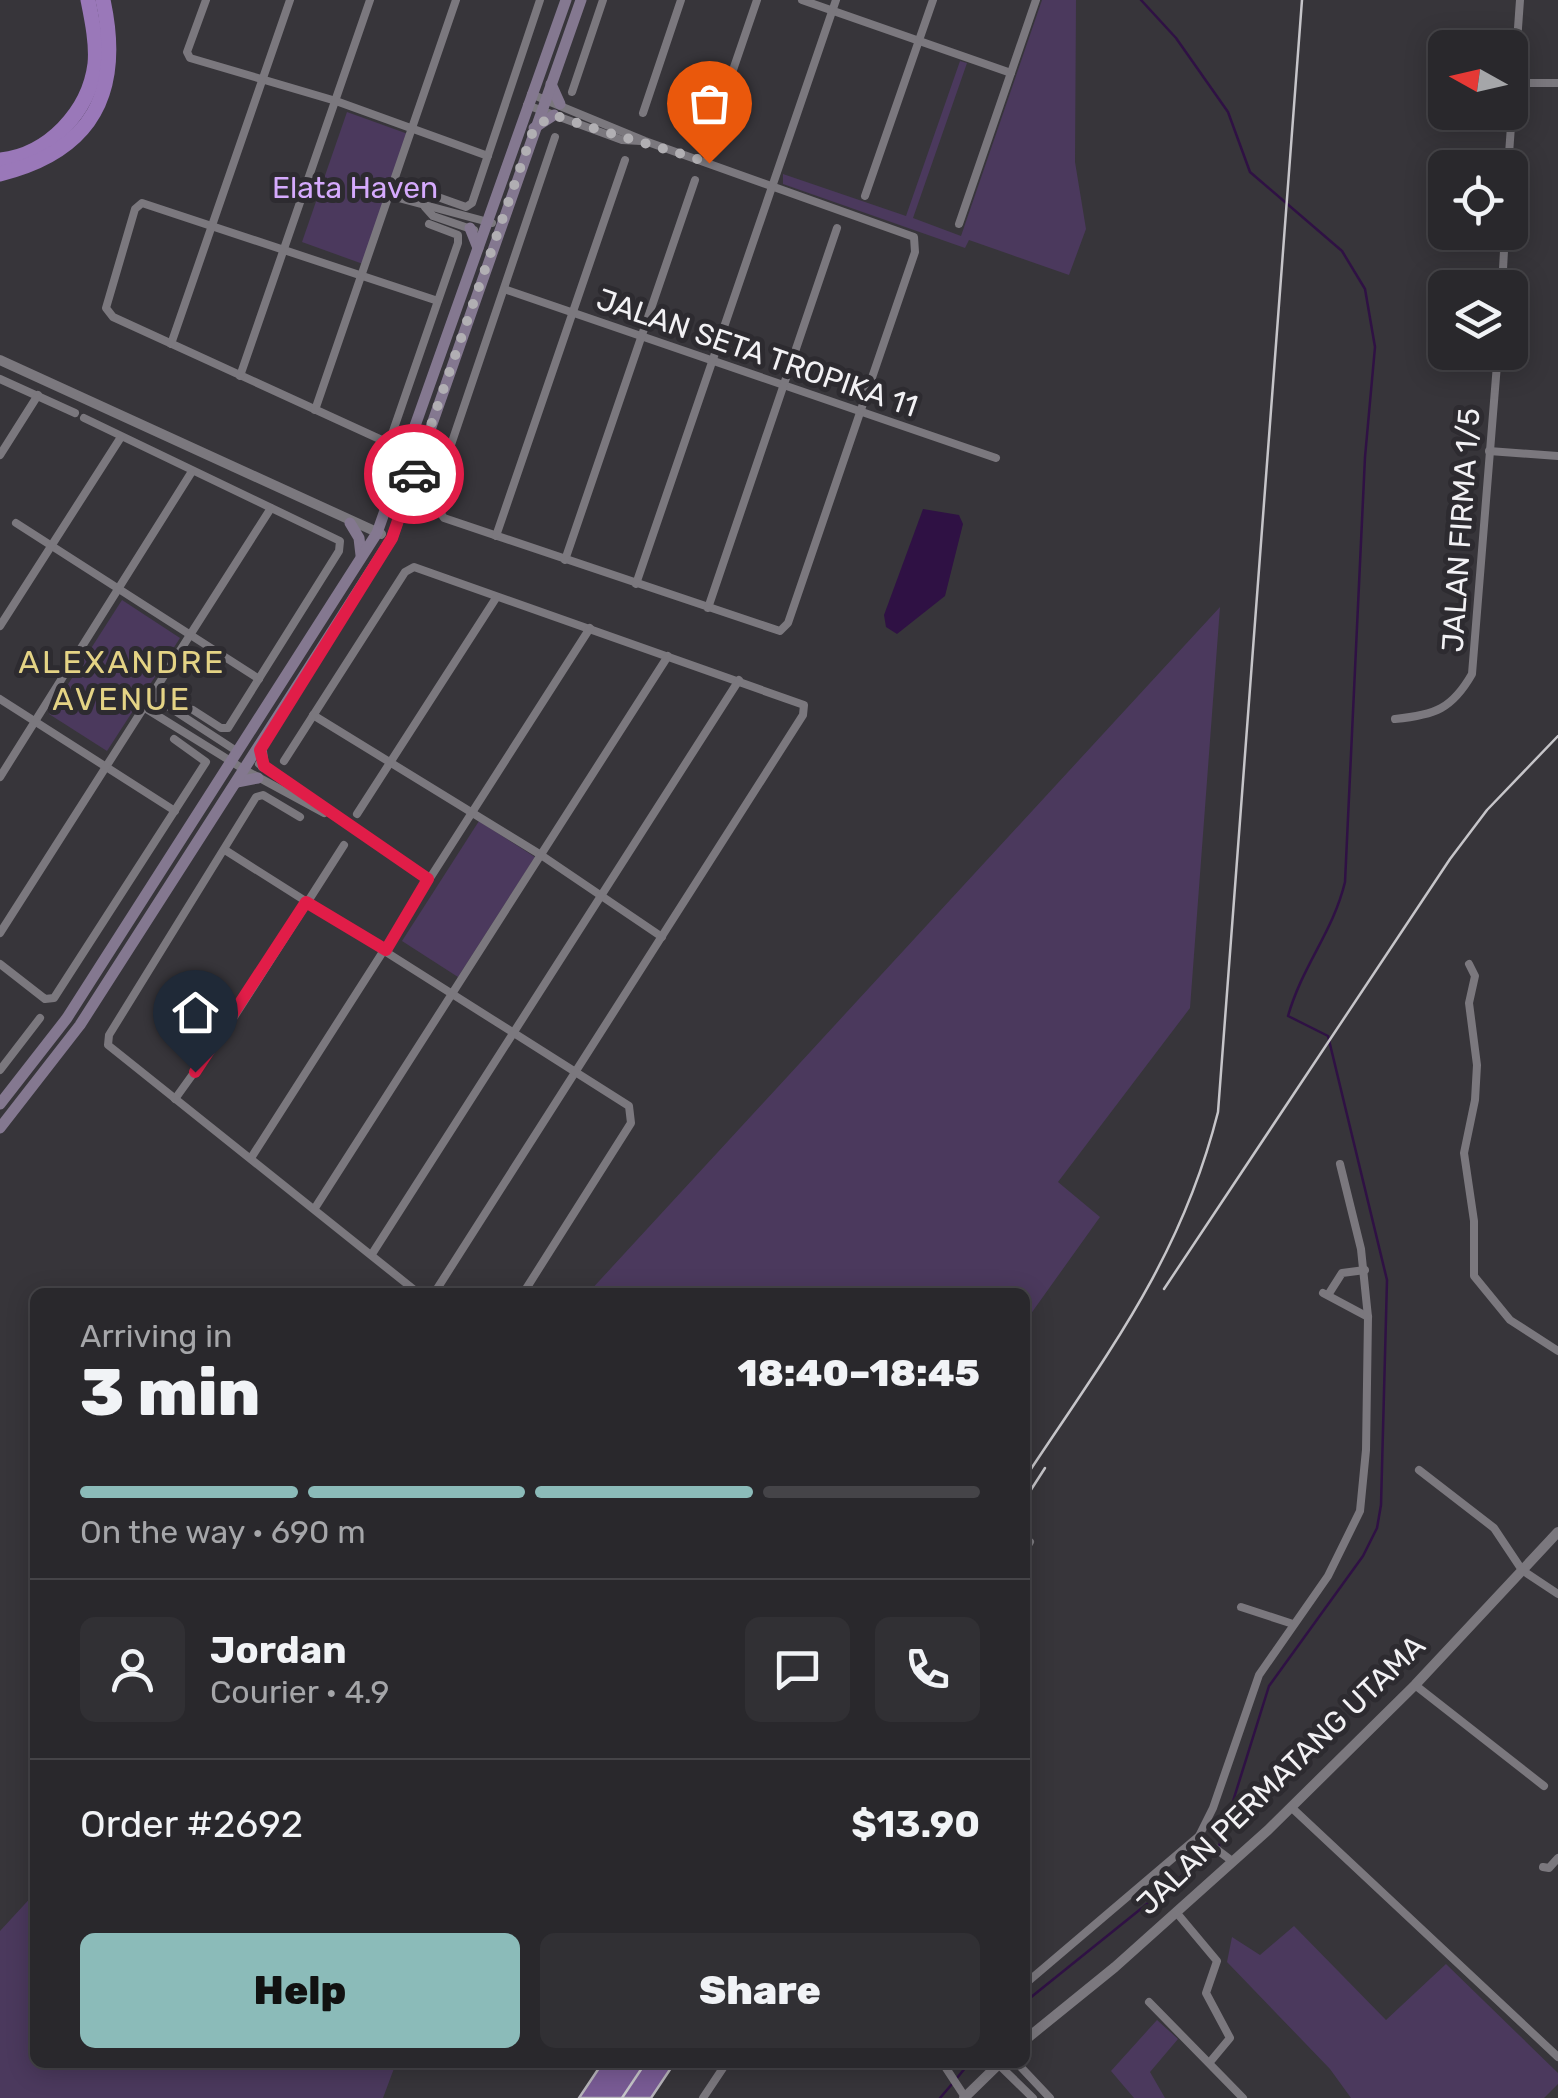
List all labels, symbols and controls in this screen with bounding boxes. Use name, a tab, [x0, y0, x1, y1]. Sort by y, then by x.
north arrow	[1428, 30, 1528, 130]
map controls	[1428, 30, 1528, 370]
pin	[667, 61, 752, 164]
icon: bag	[682, 76, 737, 131]
button: locate	[1428, 150, 1528, 250]
park label: Elata Haven	[272, 170, 438, 206]
button: layers	[1428, 270, 1528, 370]
street label: JALAN SETA TROPIKA 11	[592, 281, 922, 425]
street label: JALAN FIRMA 1/5	[1435, 407, 1487, 653]
courier	[364, 424, 464, 524]
icon: car	[387, 447, 442, 502]
district label: ALEXANDRE AVENUE	[18, 643, 226, 718]
pin	[153, 970, 238, 1073]
icon: home	[168, 985, 223, 1040]
text: Arriving in	[80, 1317, 232, 1355]
text: 18:40–18:45	[737, 1350, 980, 1396]
text: 3 min	[80, 1354, 260, 1431]
text: On the way · 690 m	[80, 1513, 366, 1551]
button: person	[80, 1617, 185, 1722]
button: chat	[745, 1617, 850, 1722]
button: phone	[875, 1617, 980, 1722]
text: Jordan	[210, 1627, 347, 1673]
street label: JALAN PERMATANG UTAMA	[1129, 1628, 1433, 1922]
text: Courier · 4.9	[210, 1673, 389, 1711]
text: Order #2692	[80, 1801, 303, 1847]
text: $13.90	[851, 1801, 980, 1847]
button: Help	[80, 1933, 520, 2048]
button: Share	[540, 1933, 980, 2048]

